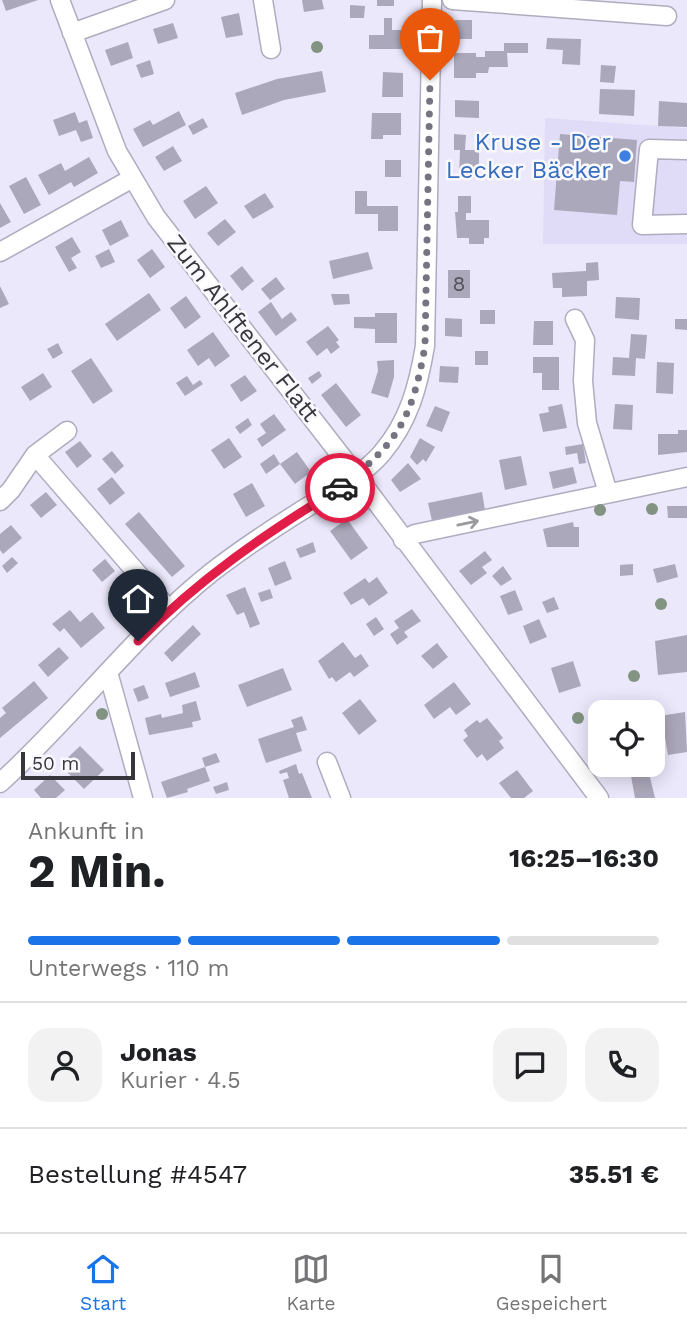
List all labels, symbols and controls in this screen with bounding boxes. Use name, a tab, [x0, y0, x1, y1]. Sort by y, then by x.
pin	[400, 8, 460, 80]
icon: bag	[411, 19, 449, 57]
place label: Kruse - Der Lecker Bäcker	[446, 128, 611, 184]
marker: Kruse - Der Lecker Bäcker	[617, 148, 633, 164]
street label: Zum Ahlftener Flatt	[161, 229, 325, 427]
house number: 8	[453, 271, 465, 296]
courier	[305, 453, 375, 523]
icon: car	[321, 469, 359, 507]
one-way arrow	[456, 515, 479, 529]
pin	[108, 569, 168, 641]
icon: home	[119, 580, 157, 618]
map controls	[588, 700, 665, 777]
button: locate	[588, 700, 665, 777]
scale bar	[21, 749, 135, 781]
text: 50 m	[32, 752, 79, 775]
text: Ankunft in	[28, 818, 144, 845]
text: 16:25–16:30	[509, 843, 659, 873]
text: 2 Min.	[28, 844, 166, 898]
text: Unterwegs · 110 m	[28, 955, 229, 982]
button: person	[28, 1028, 102, 1102]
button: chat	[493, 1028, 567, 1102]
button: phone	[585, 1028, 659, 1102]
text: Jonas	[120, 1037, 197, 1067]
text: Kurier · 4.5	[120, 1067, 241, 1094]
text: Bestellung #4547	[28, 1159, 247, 1189]
text: 35.51 €	[569, 1159, 659, 1189]
tab: Start	[80, 1250, 126, 1315]
tab: Karte	[286, 1250, 335, 1315]
tab: Gespeichert	[496, 1250, 607, 1315]

